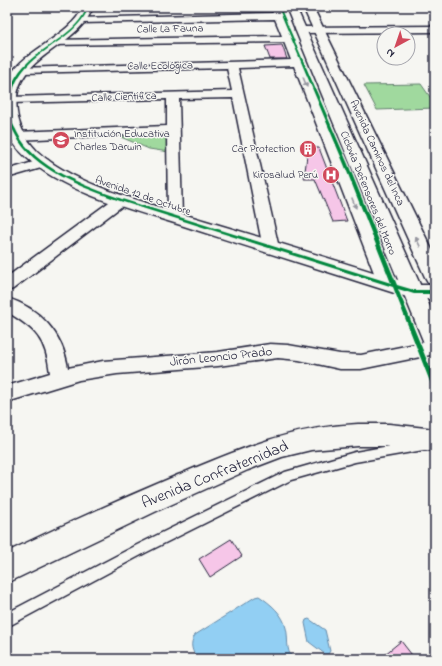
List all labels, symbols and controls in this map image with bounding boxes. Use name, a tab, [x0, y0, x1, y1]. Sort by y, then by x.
street label: Calle La Fauna	[136, 20, 204, 38]
north arrow	[376, 26, 416, 66]
text: N	[382, 44, 398, 61]
street label: Calle Ecológica	[127, 57, 193, 76]
one-way arrow	[303, 77, 309, 89]
street label: Calle Científica	[91, 88, 157, 106]
street label: Avenida Caminos del Inca	[345, 97, 409, 209]
place label: Institución Educativa Charles Darwin	[74, 126, 170, 155]
street label: Ciclovía Defensores del Morro	[336, 129, 400, 258]
school or university icon: Institución Educativa Charles Darwin	[51, 130, 71, 150]
building icon: Car Protection	[298, 139, 318, 159]
place label: Car Protection	[232, 141, 295, 157]
hospital icon: Kirosalud Perú	[321, 165, 341, 185]
place label: Kirosalud Perú	[253, 167, 318, 183]
street label: Avenida 12 de Octubre	[93, 172, 193, 220]
one-way arrow	[351, 197, 357, 208]
one-way arrow	[415, 236, 421, 247]
street label: Jirón Leoncio Prado	[169, 342, 273, 372]
street label: Avenida Confraternidad	[138, 435, 292, 515]

